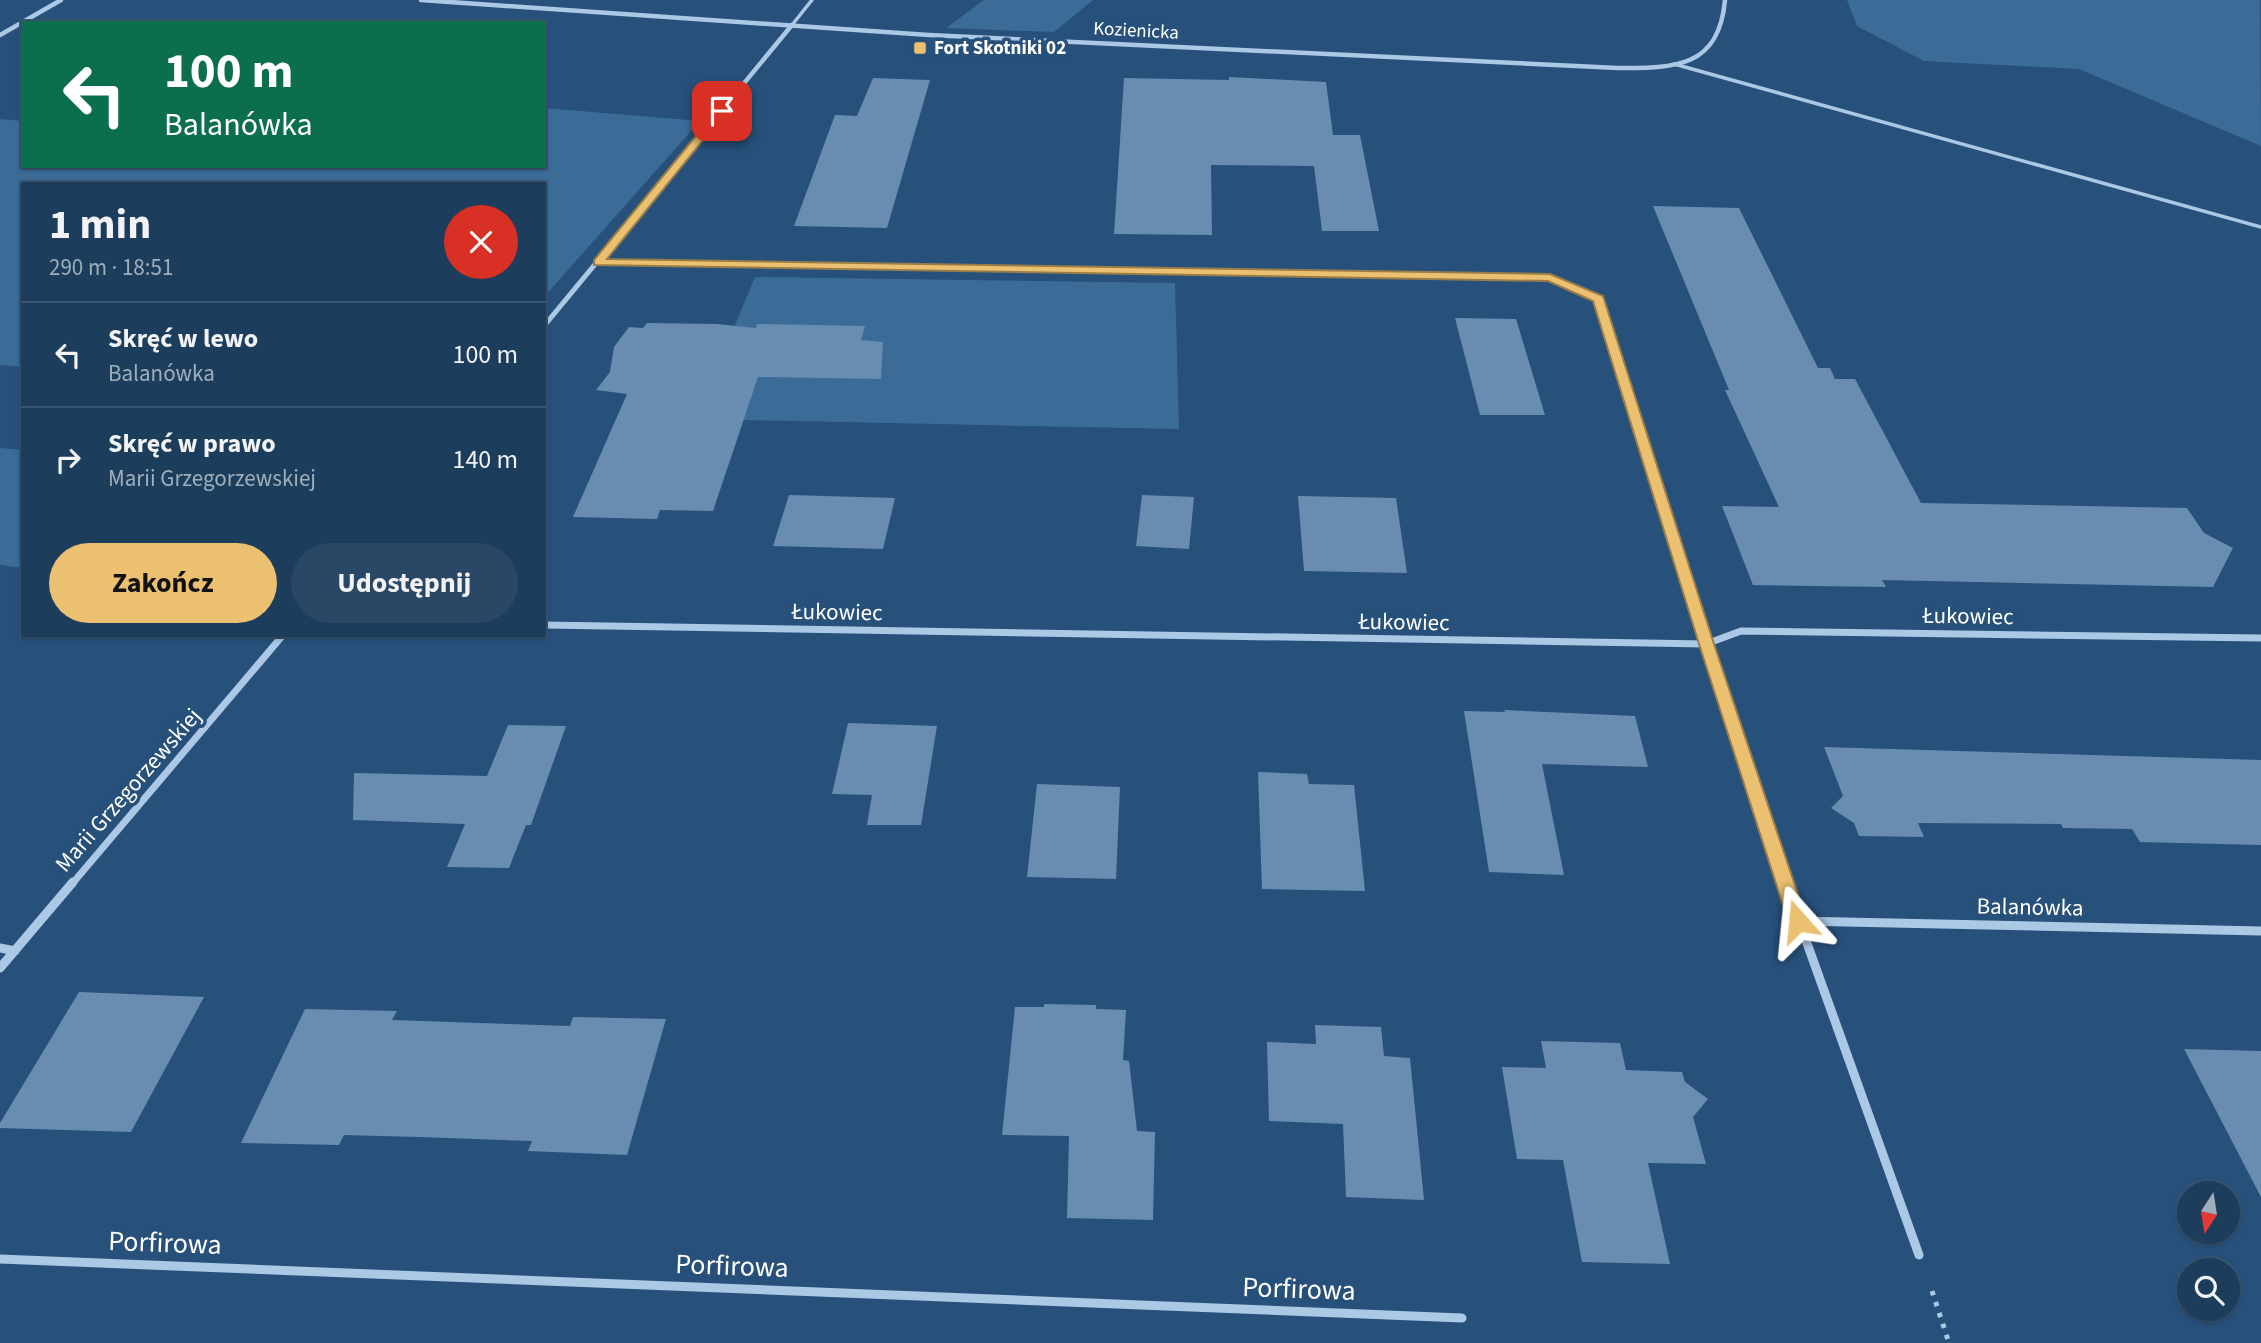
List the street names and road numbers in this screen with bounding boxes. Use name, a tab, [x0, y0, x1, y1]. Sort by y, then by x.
street label: Kozienicka	[1092, 15, 1180, 47]
street label: Łukowiec	[790, 595, 883, 629]
street label: Łukowiec	[1921, 599, 2014, 633]
street label: Łukowiec	[1357, 605, 1450, 639]
street label: Marii Grzegorzewskiej	[47, 701, 209, 879]
street label: Balanówka	[1976, 890, 2084, 924]
street label: Porfirowa	[108, 1221, 222, 1265]
street label: Porfirowa	[675, 1244, 789, 1288]
street label: Porfirowa	[1242, 1267, 1356, 1311]

